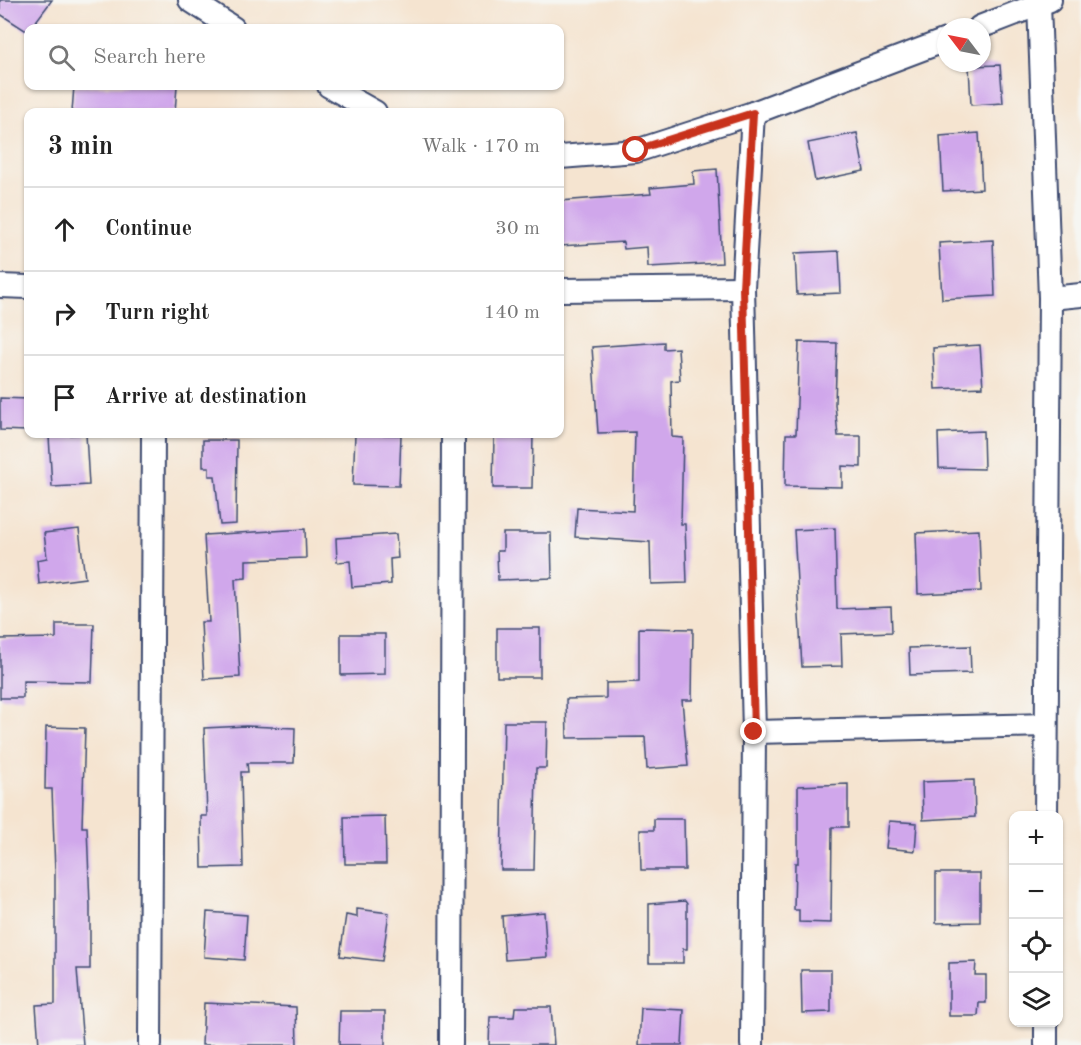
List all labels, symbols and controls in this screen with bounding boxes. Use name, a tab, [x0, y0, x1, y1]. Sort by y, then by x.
north arrow	[937, 18, 991, 72]
search box	[24, 24, 564, 90]
icon: search	[45, 41, 78, 74]
text: Search here	[93, 46, 206, 68]
text: 3 min	[48, 134, 113, 160]
route start	[622, 136, 648, 162]
text: Walk · 170 m	[421, 137, 540, 157]
icon: ahead	[48, 213, 81, 246]
text: Continue	[105, 218, 192, 240]
text: 30 m	[495, 219, 540, 239]
icon: right	[48, 297, 81, 330]
text: Turn right	[105, 302, 209, 324]
text: 140 m	[484, 303, 540, 323]
icon: arrive	[48, 381, 81, 414]
text: Arrive at destination	[105, 386, 307, 408]
route end	[740, 718, 766, 744]
map controls	[1009, 811, 1063, 1027]
button: +	[1009, 811, 1063, 865]
button: −	[1009, 865, 1063, 919]
button: locate	[1009, 919, 1063, 973]
button: layers	[1009, 973, 1063, 1027]

